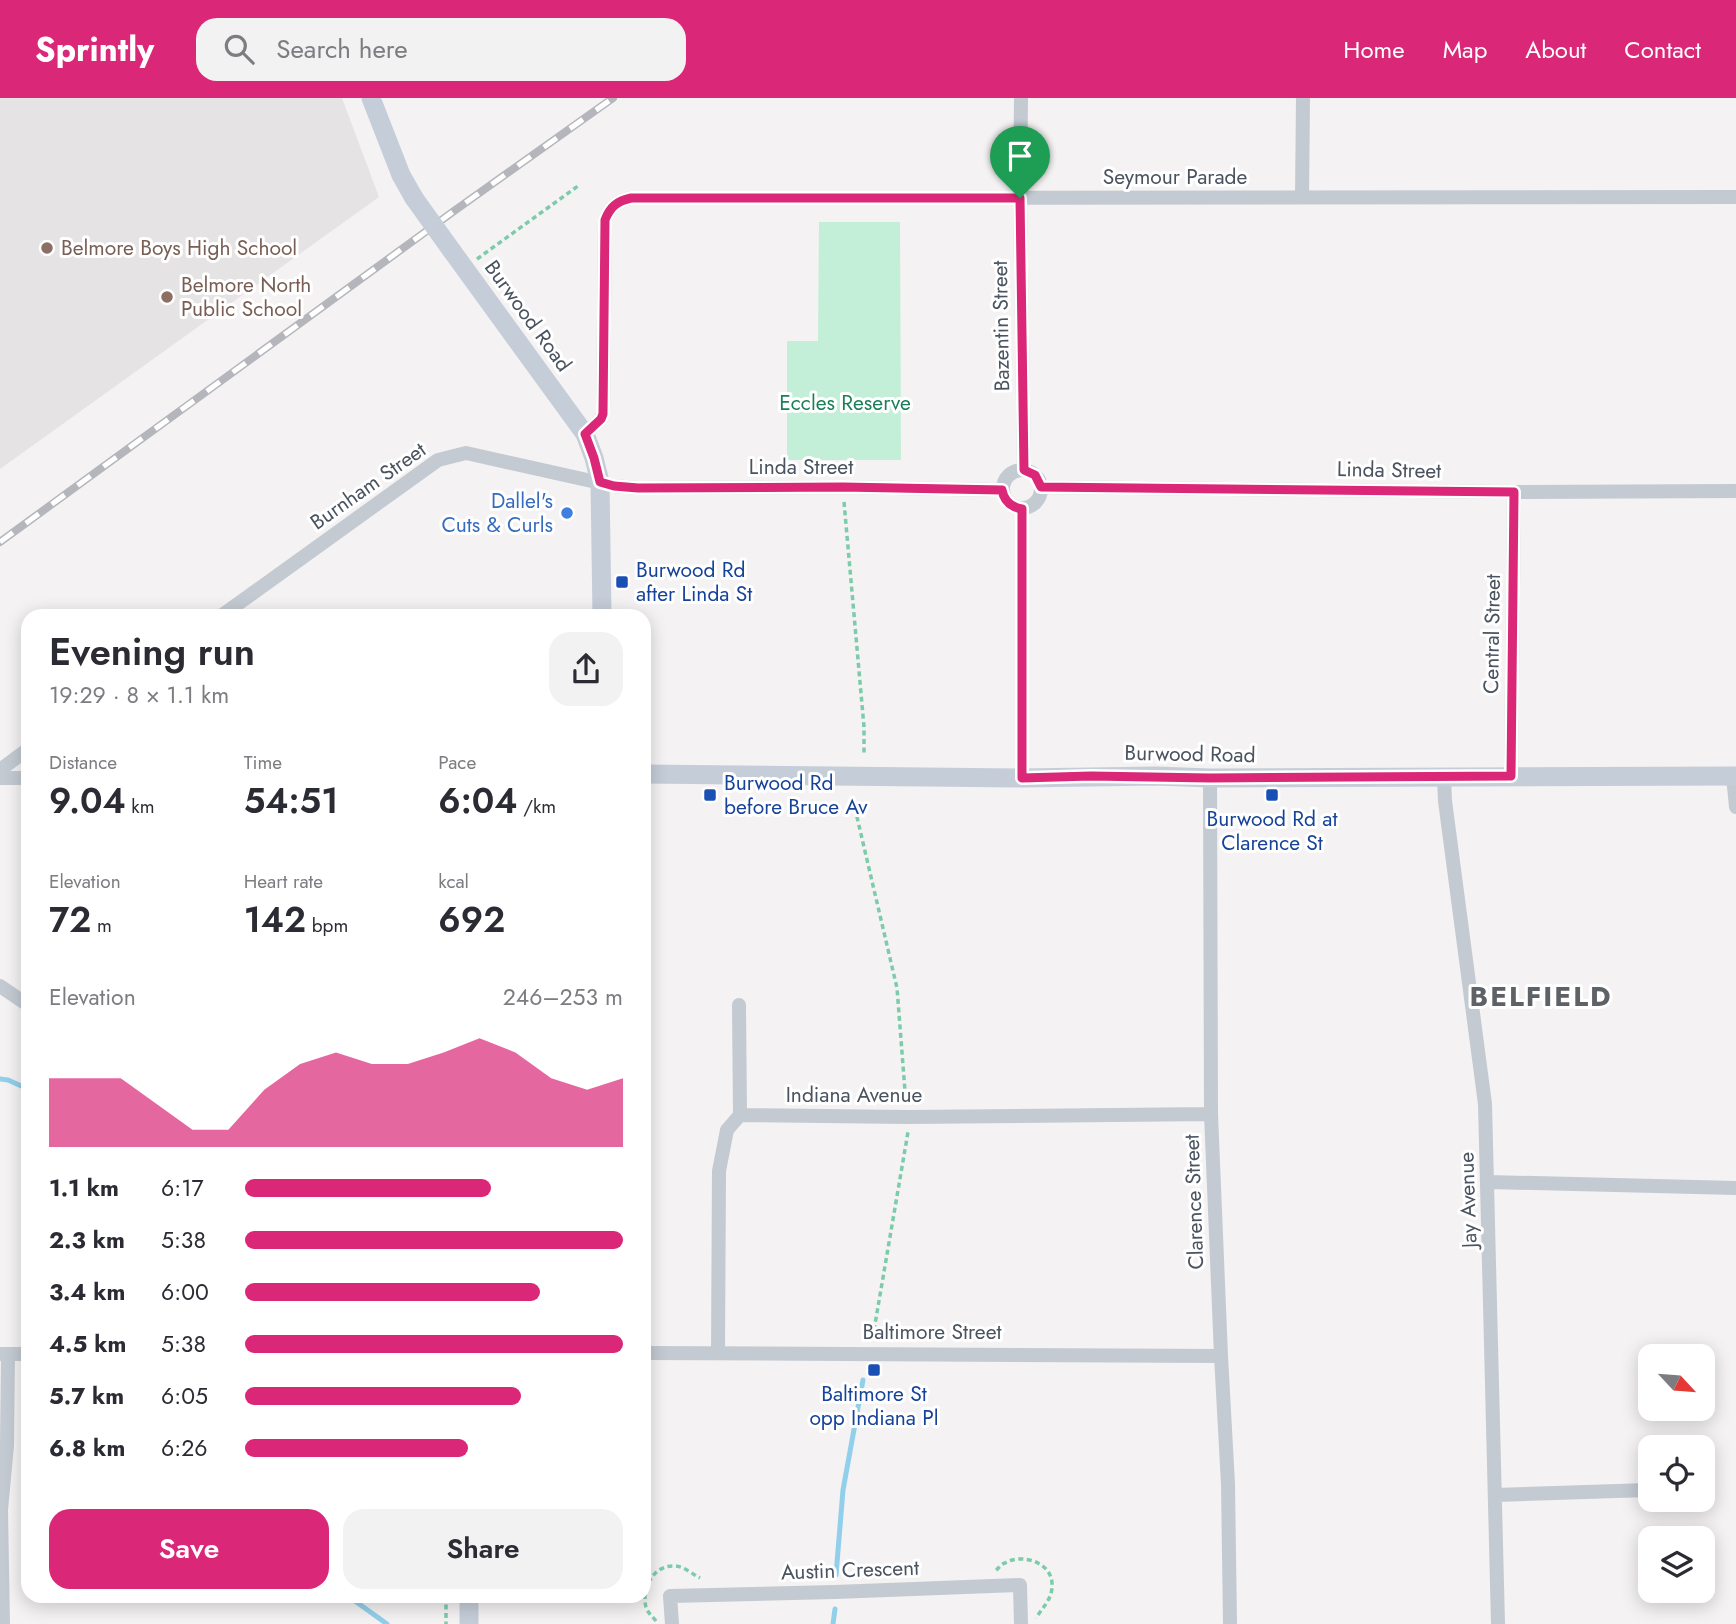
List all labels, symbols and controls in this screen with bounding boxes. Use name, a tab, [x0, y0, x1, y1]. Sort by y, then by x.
search box	[196, 18, 686, 81]
text: Sprintly	[35, 26, 154, 73]
icon: search	[220, 30, 258, 68]
text: Search here	[276, 30, 408, 68]
text: Home	[1343, 32, 1405, 67]
text: Map	[1443, 32, 1487, 67]
text: About	[1525, 32, 1586, 67]
text: Contact	[1624, 32, 1701, 67]
pin	[990, 126, 1050, 198]
icon: arrive	[1001, 137, 1039, 175]
street label: Seymour Parade	[1103, 162, 1248, 192]
place label: Belmore Boys High School	[61, 233, 297, 263]
marker: Belmore Boys High School	[39, 240, 55, 256]
street label: Burwood Road	[477, 254, 579, 378]
street label: Bazentin Street	[985, 260, 1017, 392]
place label: Belmore North Public School	[181, 270, 311, 324]
marker: Belmore North Public School	[159, 289, 175, 305]
park label: Eccles Reserve	[779, 388, 911, 418]
street label: Burnham Street	[304, 435, 432, 537]
street label: Linda Street	[749, 452, 853, 482]
street label: Linda Street	[1337, 454, 1441, 486]
place label: Dallel's Cuts & Curls	[441, 486, 553, 540]
marker: Dallel's Cuts & Curls	[559, 505, 575, 521]
place label: Burwood Rd after Linda St	[636, 555, 752, 609]
marker: Burwood Rd after Linda St	[614, 574, 630, 590]
street label: Central Street	[1476, 574, 1508, 694]
text: Evening run	[49, 624, 255, 679]
button: share	[549, 632, 623, 706]
text: 19:29 · 8 × 1.1 km	[49, 678, 229, 712]
street label: Burwood Road	[1124, 738, 1256, 770]
text: Distance	[49, 749, 117, 776]
text: Time	[244, 749, 282, 776]
text: Pace	[438, 749, 476, 776]
place label: Burwood Rd before Bruce Av	[724, 768, 868, 822]
text: 9.04	[49, 776, 126, 826]
text: 54:51	[244, 776, 338, 826]
text: 6:04	[438, 776, 517, 826]
marker: Burwood Rd before Bruce Av	[702, 787, 718, 803]
marker: Burwood Rd at Clarence St	[1264, 787, 1280, 803]
text: km	[126, 793, 155, 820]
text: /km	[517, 793, 556, 820]
place label: Burwood Rd at Clarence St	[1207, 804, 1337, 858]
text: Elevation	[49, 868, 121, 895]
text: Heart rate	[244, 868, 323, 895]
text: kcal	[438, 868, 469, 895]
text: 72	[49, 895, 91, 945]
text: 142	[244, 895, 306, 945]
text: 692	[438, 895, 505, 945]
text: m	[91, 912, 112, 939]
text: bpm	[306, 912, 348, 939]
district label: BELFIELD	[1470, 976, 1612, 1017]
text: Elevation	[49, 980, 136, 1014]
text: 246–253 m	[503, 980, 623, 1014]
street label: Indiana Avenue	[786, 1080, 922, 1110]
street label: Clarence Street	[1177, 1134, 1211, 1270]
street label: Jay Avenue	[1451, 1151, 1485, 1251]
text: 1.1 km	[49, 1171, 119, 1205]
text: 6:17	[161, 1171, 204, 1205]
text: 2.3 km	[49, 1223, 125, 1257]
text: 5:38	[161, 1223, 206, 1257]
text: 3.4 km	[49, 1275, 125, 1309]
text: 6:00	[161, 1275, 209, 1309]
street label: Baltimore Street	[862, 1317, 1002, 1347]
text: 4.5 km	[49, 1327, 126, 1361]
text: 5:38	[161, 1327, 206, 1361]
north arrow	[1638, 1344, 1715, 1421]
map controls	[1638, 1344, 1715, 1603]
marker: Baltimore St opp Indiana Pl	[866, 1362, 882, 1378]
text: 5.7 km	[49, 1379, 124, 1413]
text: 6:05	[161, 1379, 208, 1413]
place label: Baltimore St opp Indiana Pl	[809, 1379, 939, 1433]
text: 6.8 km	[49, 1431, 125, 1465]
text: 6:26	[161, 1431, 207, 1465]
button: locate	[1638, 1435, 1715, 1512]
button: Save	[49, 1509, 329, 1589]
button: Share	[343, 1509, 623, 1589]
button: layers	[1638, 1526, 1715, 1603]
street label: Austin Crescent	[780, 1553, 920, 1587]

